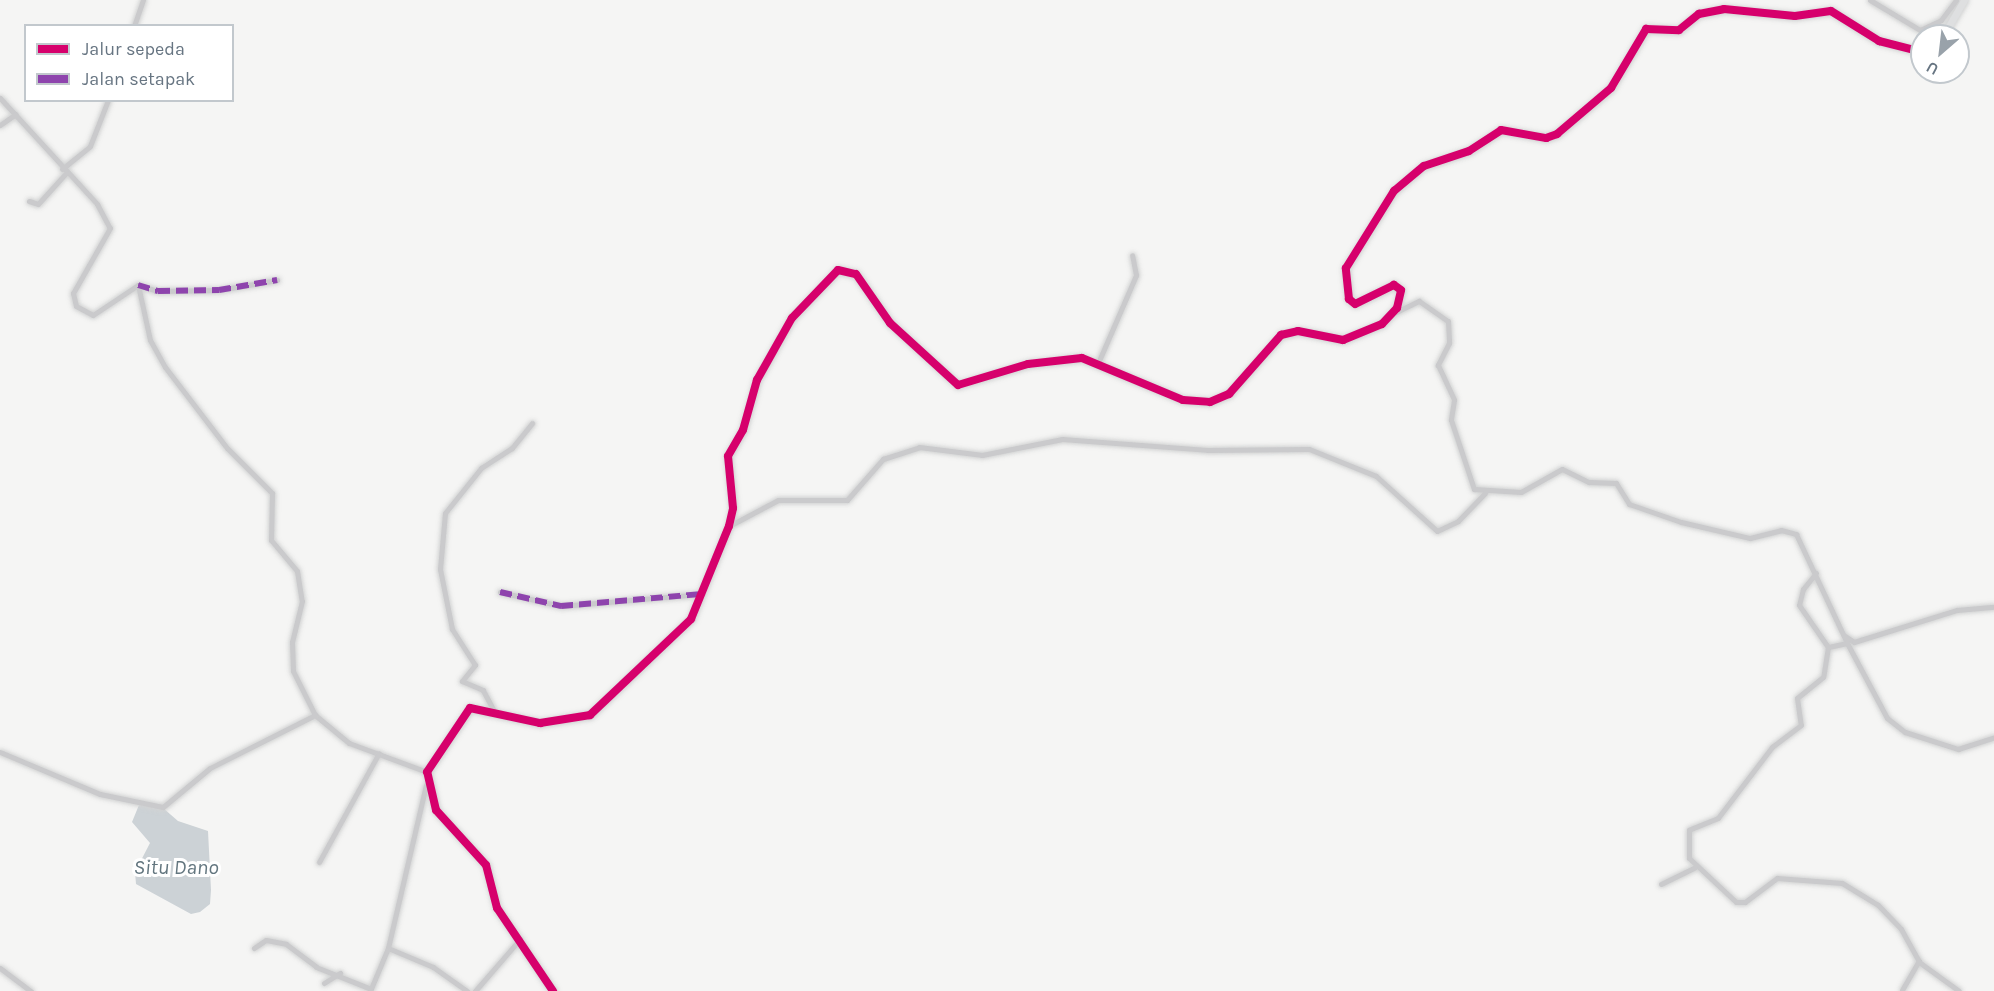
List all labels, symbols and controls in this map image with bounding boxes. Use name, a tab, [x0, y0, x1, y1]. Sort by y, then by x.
legend	[24, 24, 234, 102]
north arrow	[1910, 24, 1970, 84]
text: Jalur sepeda	[82, 38, 185, 60]
text: U	[1923, 58, 1942, 80]
text: Jalan setapak	[82, 68, 195, 90]
water label: Situ Dano	[134, 854, 218, 880]

